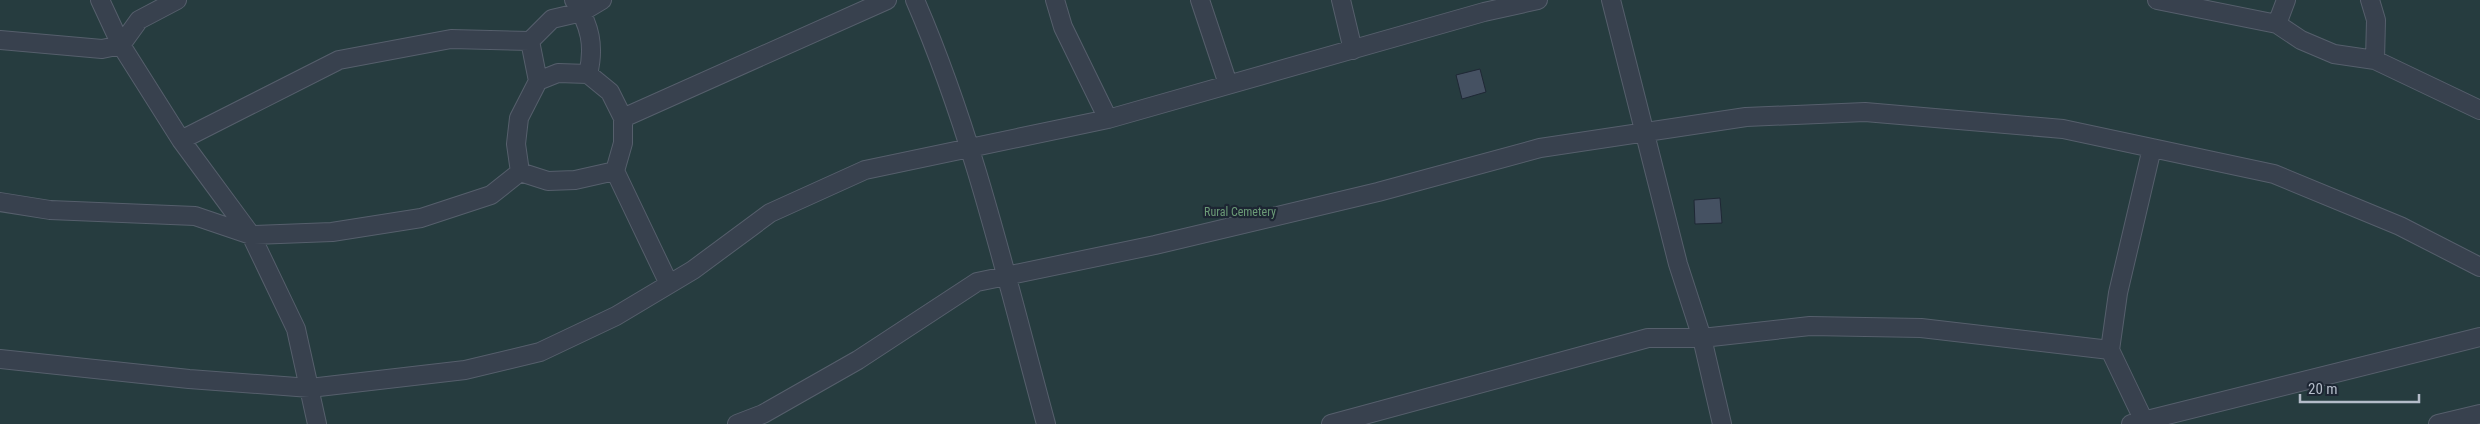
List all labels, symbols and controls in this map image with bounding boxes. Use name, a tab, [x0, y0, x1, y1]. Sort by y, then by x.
park label: Rural Cemetery	[1204, 205, 1276, 219]
scale bar	[2300, 372, 2419, 404]
text: 20 m	[2308, 380, 2338, 398]

